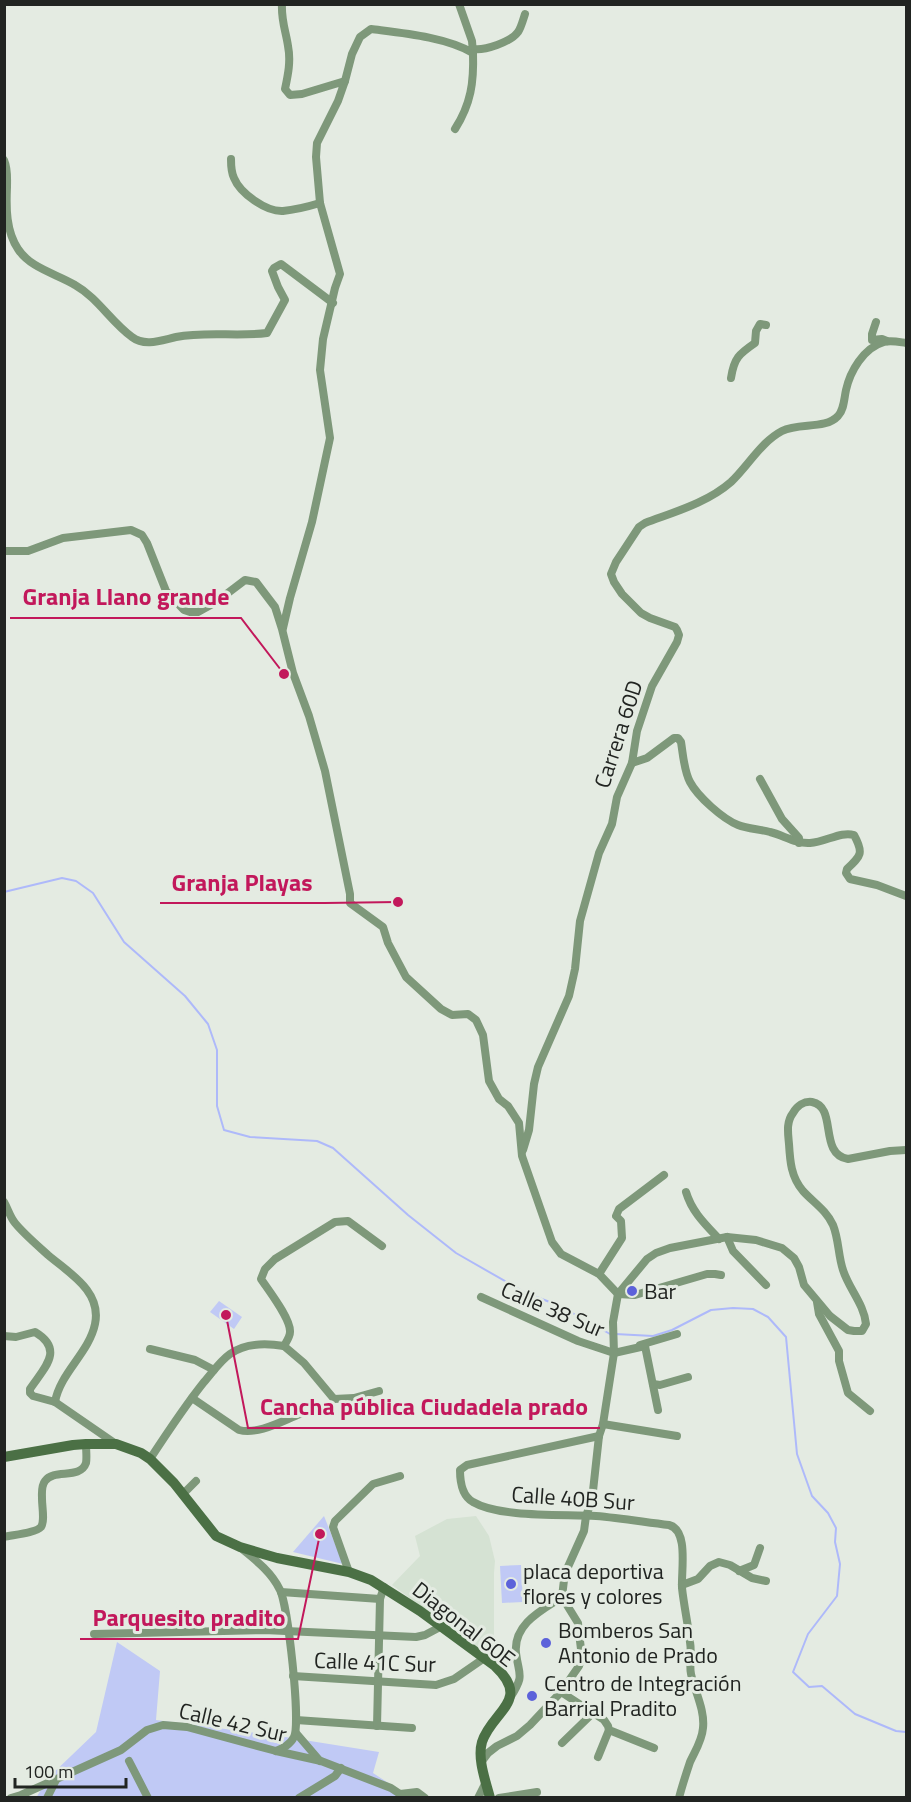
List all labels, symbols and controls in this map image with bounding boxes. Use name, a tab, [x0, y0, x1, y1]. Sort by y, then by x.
callout: Granja Llano grande	[10, 576, 241, 618]
text: Granja Llano grande	[23, 578, 229, 614]
street label: Carrera 60D	[585, 676, 651, 792]
callout: Granja Playas	[160, 861, 325, 903]
text: Granja Playas	[172, 864, 313, 900]
street label: Calle 38 Sur	[496, 1272, 611, 1346]
place label: Bar	[644, 1274, 677, 1308]
marker: Bar	[625, 1284, 639, 1298]
callout: Cancha pública Ciudadela prado	[248, 1386, 600, 1428]
text: Cancha pública Ciudadela prado	[260, 1388, 588, 1424]
street label: Calle 40B Sur	[510, 1477, 636, 1519]
place label: placa deportiva flores y colores	[523, 1554, 664, 1613]
street label: Diagonal 60E	[405, 1573, 523, 1675]
marker: placa deportiva flores y colores	[504, 1577, 518, 1591]
callout: Parquesito pradito	[80, 1597, 298, 1639]
text: Parquesito pradito	[92, 1599, 286, 1635]
place label: Bomberos San Antonio de Prado	[558, 1613, 718, 1672]
marker: Bomberos San Antonio de Prado	[539, 1636, 553, 1650]
street label: Calle 41C Sur	[314, 1643, 437, 1681]
place label: Centro de Integración Barrial Pradito	[544, 1666, 742, 1725]
marker: Centro de Integración Barrial Pradito	[525, 1689, 539, 1703]
street label: Calle 42 Sur	[176, 1693, 291, 1751]
scale bar	[15, 1751, 126, 1789]
text: 100 m	[24, 1758, 73, 1785]

